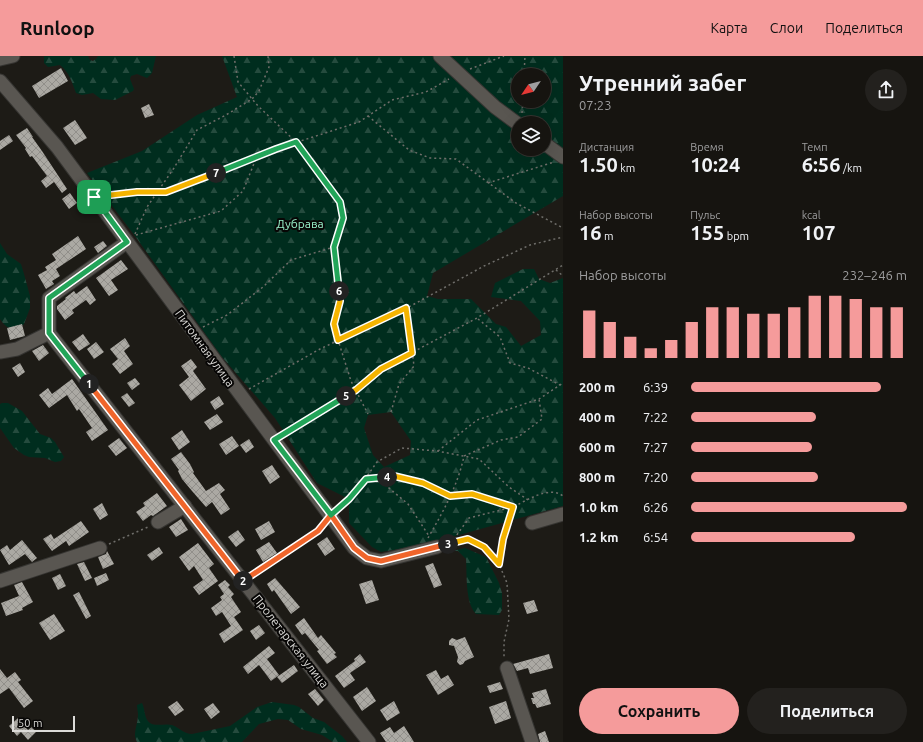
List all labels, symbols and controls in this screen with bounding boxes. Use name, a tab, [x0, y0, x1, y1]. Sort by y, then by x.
text: Runloop	[20, 17, 95, 39]
text: Карта	[710, 20, 748, 36]
text: Слои	[770, 20, 803, 36]
text: Поделиться	[825, 20, 903, 36]
north arrow	[511, 68, 551, 108]
map controls	[511, 68, 551, 156]
button: share	[865, 69, 907, 111]
text: Утренний забег	[579, 70, 746, 95]
text: 07:23	[579, 98, 612, 112]
button: layers	[511, 116, 551, 156]
text: Дистанция	[579, 141, 634, 153]
text: Время	[690, 141, 724, 153]
text: Темп	[802, 141, 828, 153]
text: 1.50	[579, 153, 618, 176]
text: 10:24	[690, 153, 740, 176]
text: 6:56	[802, 153, 840, 176]
text: km	[618, 162, 635, 174]
text: /km	[840, 162, 862, 174]
pin: 7	[206, 163, 226, 183]
text: 7	[213, 167, 219, 179]
pin	[77, 180, 111, 214]
icon: arrive	[83, 186, 105, 208]
text: Набор высоты	[579, 209, 653, 221]
text: Пульс	[690, 209, 720, 221]
text: kcal	[802, 209, 821, 221]
park label: Дубрава	[276, 217, 324, 230]
text: 16	[579, 221, 602, 244]
text: 155	[690, 221, 724, 244]
text: 107	[802, 221, 836, 244]
text: m	[602, 230, 614, 242]
text: bpm	[724, 230, 749, 242]
text: Набор высоты	[579, 268, 666, 282]
text: 232–246 m	[842, 268, 907, 282]
pin: 6	[329, 281, 349, 301]
text: 6	[336, 285, 342, 297]
street label: Питомная улица	[173, 307, 237, 389]
pin: 1	[79, 374, 99, 394]
text: 1	[86, 378, 92, 390]
text: 200 m	[579, 380, 615, 394]
text: 6:39	[643, 380, 668, 394]
pin: 5	[336, 386, 356, 406]
text: 5	[343, 390, 349, 402]
text: 400 m	[579, 410, 615, 424]
text: 7:22	[643, 410, 668, 424]
text: 600 m	[579, 440, 615, 454]
text: 7:27	[643, 440, 668, 454]
pin: 4	[377, 467, 397, 487]
text: 800 m	[579, 470, 615, 484]
text: 7:20	[643, 470, 668, 484]
text: 4	[384, 471, 390, 483]
text: 1.0 km	[579, 500, 618, 514]
text: 6:26	[643, 500, 668, 514]
text: 1.2 km	[579, 530, 618, 544]
text: 6:54	[643, 530, 668, 544]
pin: 3	[438, 534, 458, 554]
text: 3	[445, 538, 451, 550]
pin: 2	[233, 571, 253, 591]
text: 2	[240, 575, 246, 587]
street label: Пролетарская улица	[251, 592, 331, 690]
button: Сохранить	[579, 688, 739, 734]
button: Поделиться	[747, 688, 907, 734]
scale bar	[12, 714, 75, 733]
text: 50 m	[18, 717, 42, 729]

